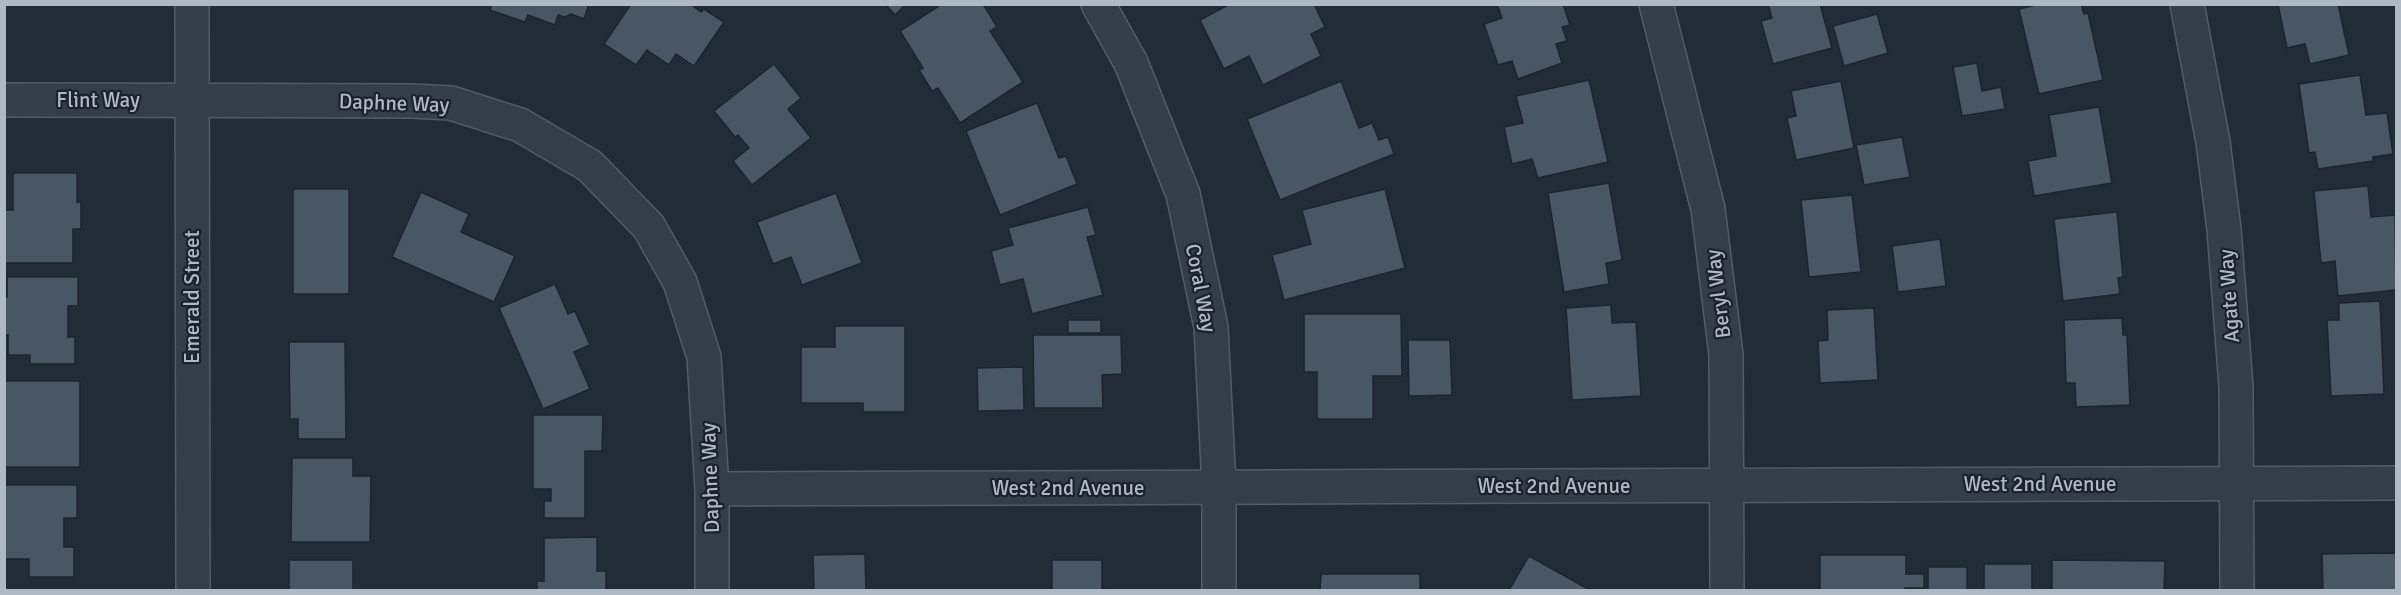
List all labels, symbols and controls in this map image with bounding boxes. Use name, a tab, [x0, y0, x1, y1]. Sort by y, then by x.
street label: Flint Way	[56, 87, 140, 113]
street label: Daphne Way	[338, 88, 450, 118]
street label: Emerald Street	[179, 230, 205, 364]
street label: Coral Way	[1180, 241, 1222, 335]
street label: Beryl Way	[1700, 248, 1736, 340]
street label: Agate Way	[2213, 248, 2245, 344]
street label: Daphne Way	[695, 422, 725, 534]
street label: West 2nd Avenue	[1964, 471, 2116, 497]
street label: West 2nd Avenue	[1478, 473, 1630, 499]
street label: West 2nd Avenue	[992, 475, 1144, 501]

